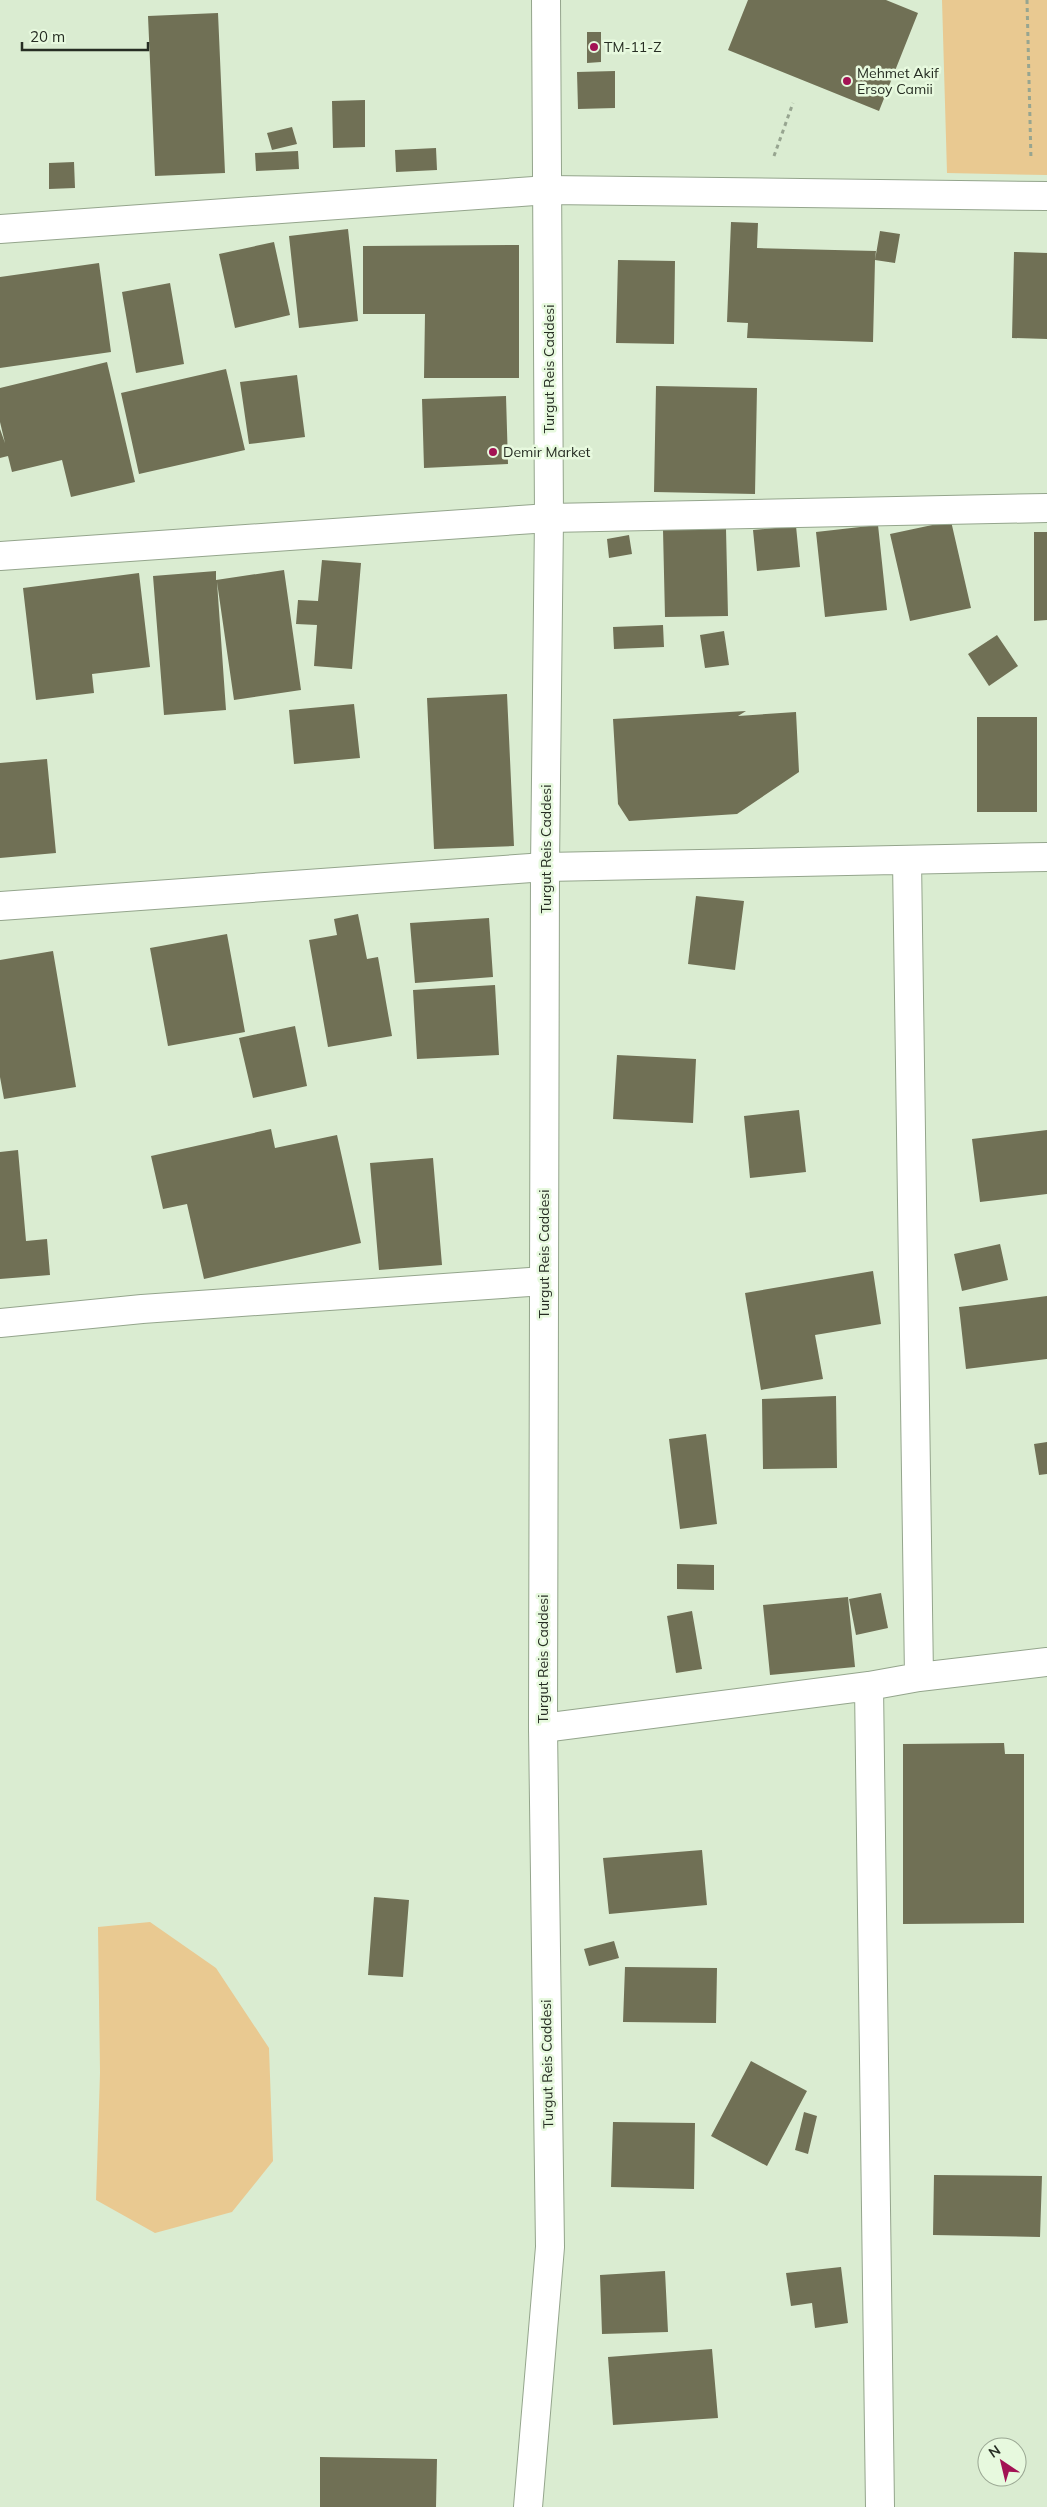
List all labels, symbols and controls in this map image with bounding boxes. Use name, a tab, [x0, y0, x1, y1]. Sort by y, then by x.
scale bar	[22, 20, 149, 52]
text: 20 m	[30, 27, 65, 46]
place label: TM-11-Z	[604, 38, 662, 56]
marker: TM-11-Z	[588, 41, 600, 53]
place label: Mehmet Akif Ersoy Camii	[857, 64, 939, 98]
marker: Mehmet Akif Ersoy Camii	[841, 75, 853, 87]
street label: Turgut Reis Caddesi	[540, 304, 558, 434]
place label: Demir Market	[503, 443, 591, 461]
marker: Demir Market	[487, 446, 499, 458]
street label: Turgut Reis Caddesi	[537, 784, 555, 914]
street label: Turgut Reis Caddesi	[535, 1189, 553, 1319]
street label: Turgut Reis Caddesi	[534, 1594, 552, 1724]
street label: Turgut Reis Caddesi	[537, 1999, 557, 2129]
north arrow	[977, 2437, 1027, 2487]
text: N	[985, 2441, 1004, 2462]

